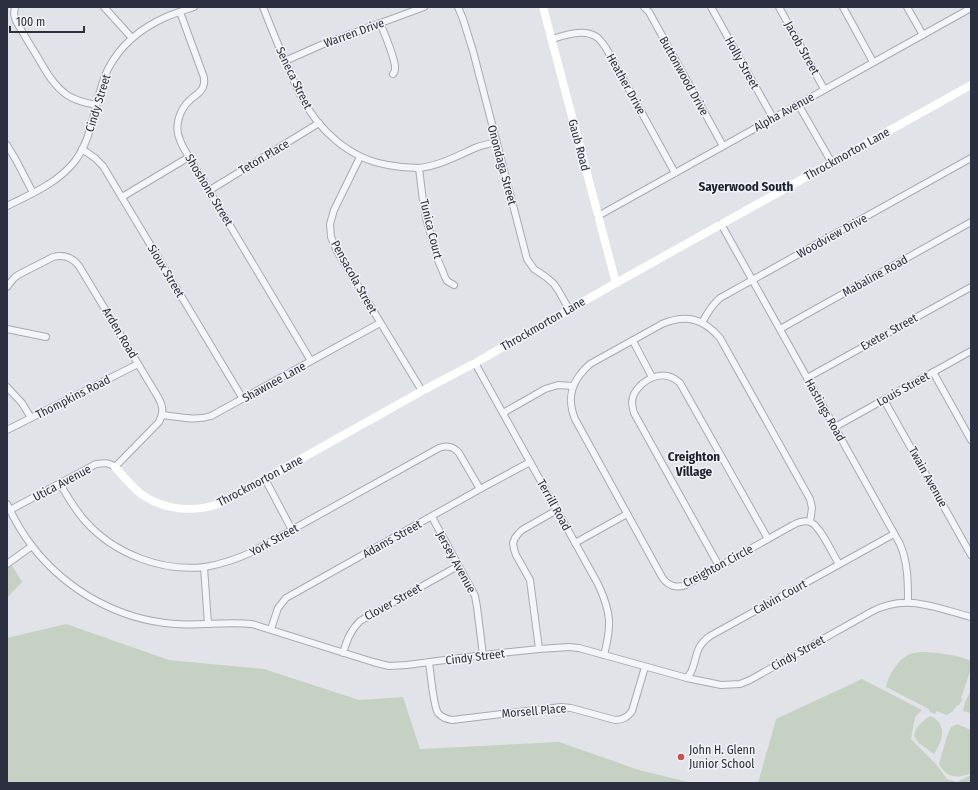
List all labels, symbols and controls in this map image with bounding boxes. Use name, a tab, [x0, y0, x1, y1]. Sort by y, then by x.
scale bar	[10, 8, 84, 34]
text: 100 m	[16, 15, 45, 29]
street label: Warren Drive	[322, 16, 386, 50]
street label: Jacob Street	[782, 19, 822, 77]
street label: Buttonwood Drive	[656, 34, 712, 118]
street label: Holly Street	[722, 34, 762, 92]
street label: Seneca Street	[273, 45, 315, 111]
street label: Heather Drive	[604, 51, 649, 117]
street label: Cindy Street	[83, 72, 113, 134]
street label: Alpha Avenue	[751, 90, 817, 134]
street label: Gaub Road	[565, 118, 593, 172]
street label: Onondaga Street	[485, 123, 519, 207]
street label: Throckmorton Lane	[802, 125, 892, 183]
street label: Teton Place	[236, 137, 292, 177]
street label: Shoshone Street	[182, 152, 236, 228]
district label: Sayerwood South	[699, 179, 794, 194]
street label: Tunica Court	[417, 198, 445, 260]
street label: Woodview Drive	[794, 211, 870, 261]
street label: Pensacola Street	[328, 238, 380, 316]
street label: Sioux Street	[145, 242, 187, 300]
street label: Mabaline Road	[840, 252, 910, 300]
street label: Throckmorton Lane	[498, 294, 588, 354]
street label: Arden Road	[99, 305, 141, 361]
street label: Exeter Street	[858, 311, 920, 353]
street label: Shawnee Lane	[240, 359, 308, 405]
street label: Louis Street	[874, 369, 932, 409]
street label: Thompkins Road	[33, 372, 113, 422]
street label: Hastings Road	[802, 376, 848, 444]
street label: Twain Avenue	[906, 444, 950, 510]
district label: Creighton Village	[668, 449, 720, 479]
street label: Throckmorton Lane	[215, 452, 305, 509]
street label: Utica Avenue	[31, 462, 94, 504]
street label: Terrill Road	[534, 477, 574, 533]
street label: Adams Street	[360, 517, 424, 561]
street label: York Street	[247, 521, 301, 559]
street label: Jersey Avenue	[433, 529, 479, 595]
street label: Creighton Circle	[681, 542, 755, 590]
street label: Calvin Court	[751, 577, 809, 617]
street label: Clover Street	[362, 581, 424, 623]
street label: Cindy Street	[769, 632, 828, 674]
street label: Cindy Street	[445, 646, 505, 668]
street label: Morsell Place	[501, 701, 567, 721]
place label: John H. Glenn Junior School	[689, 743, 755, 771]
marker: John H. Glenn Junior School	[676, 752, 686, 762]

